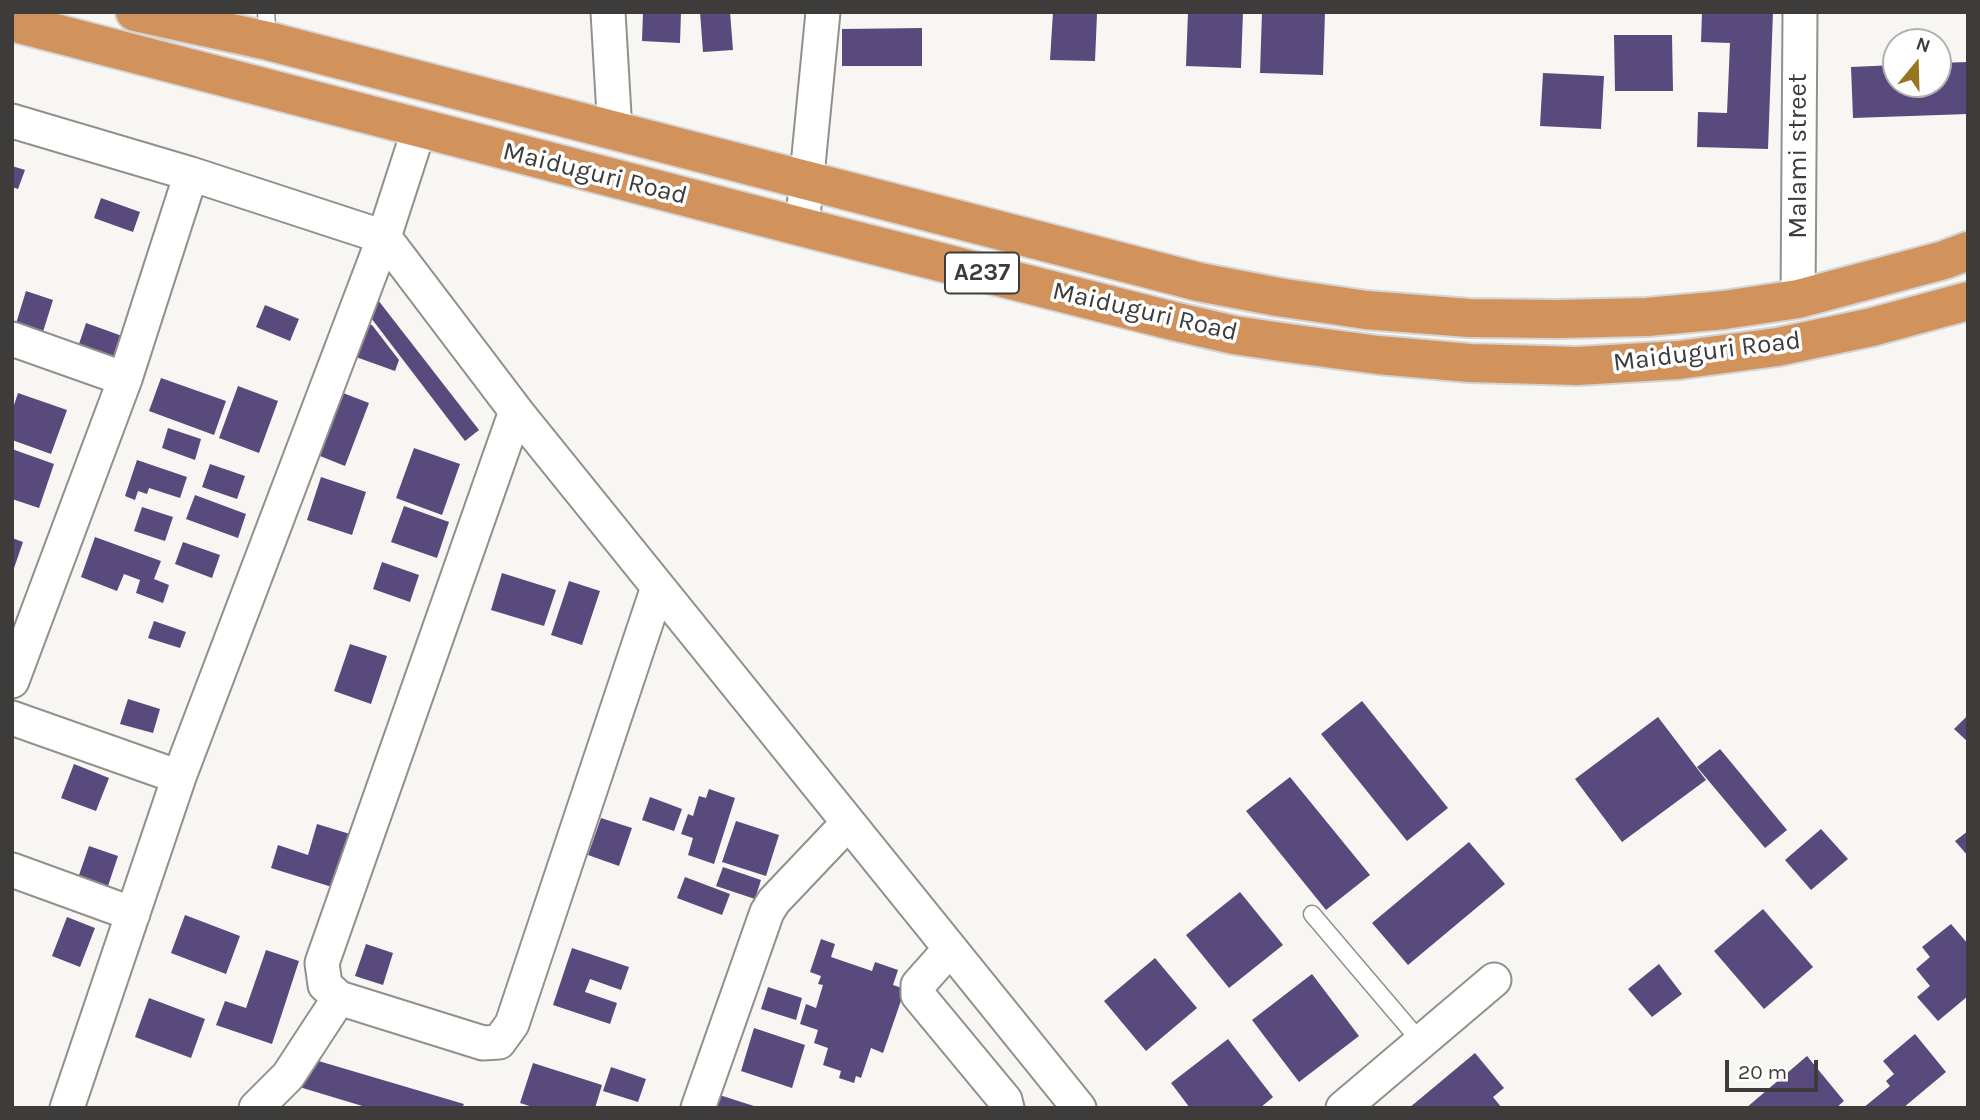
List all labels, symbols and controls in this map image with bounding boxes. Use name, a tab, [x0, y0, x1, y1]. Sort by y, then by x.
north arrow	[1882, 28, 1952, 98]
text: N	[1913, 32, 1933, 58]
street label: Malami street	[1783, 73, 1815, 239]
street label: Maiduguri Road	[500, 136, 690, 212]
road number: A237	[945, 252, 1019, 294]
street label: Maiduguri Road	[1049, 276, 1241, 348]
street label: Maiduguri Road	[1611, 325, 1803, 379]
scale bar	[1728, 1046, 1821, 1090]
text: 20 m	[1738, 1060, 1787, 1084]

